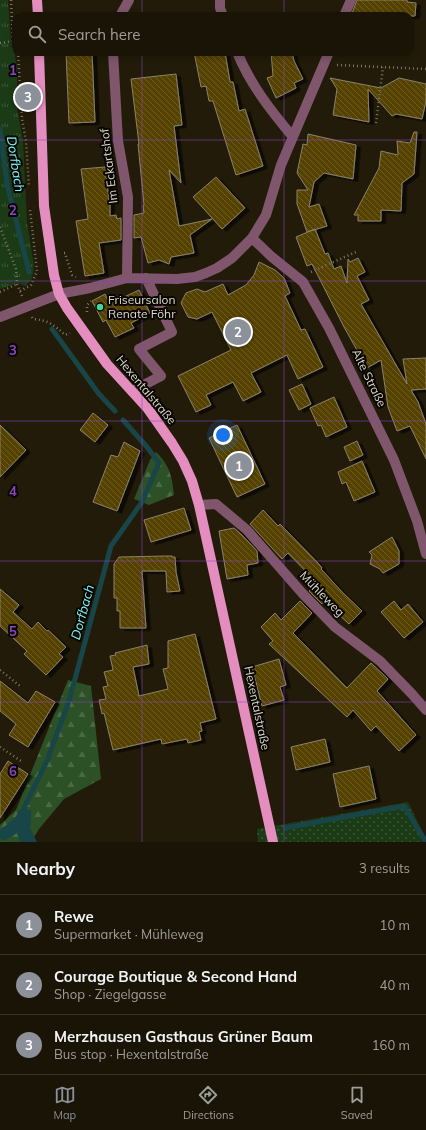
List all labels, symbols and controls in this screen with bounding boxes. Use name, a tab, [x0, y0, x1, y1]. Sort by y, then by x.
search box	[12, 12, 414, 56]
icon: search	[26, 23, 48, 45]
text: Search here	[58, 25, 140, 44]
text: 1	[9, 62, 17, 78]
pin: 3	[15, 82, 41, 112]
street label: Im Eckartshof	[96, 127, 121, 205]
water label: Dorfbach	[4, 135, 28, 193]
text: 2	[9, 202, 17, 218]
place label: Friseursalon Renate Föhr	[108, 292, 176, 321]
marker: Friseursalon Renate Föhr	[95, 302, 105, 312]
pin: 2	[225, 317, 251, 347]
text: 3	[9, 342, 17, 358]
street label: Alte Straße	[349, 346, 390, 409]
street label: Hexentalstraße	[113, 352, 180, 427]
your location	[213, 425, 233, 445]
pin: 1	[226, 451, 252, 481]
text: 4	[9, 483, 17, 499]
street label: Mühleweg	[297, 568, 348, 620]
water label: Dorfbach	[67, 583, 97, 641]
text: 5	[9, 623, 17, 639]
street label: Hexentalstraße	[241, 665, 274, 751]
text: 6	[9, 763, 17, 779]
text: Nearby	[16, 858, 75, 879]
text: 3 results	[359, 860, 410, 876]
text: Rewe	[54, 907, 94, 926]
text: 1	[25, 917, 33, 933]
text: 10 m	[380, 917, 410, 933]
text: Supermarket · Mühleweg	[54, 926, 204, 942]
text: Courage Boutique & Second Hand	[54, 967, 297, 986]
text: 2	[25, 977, 33, 993]
text: 40 m	[380, 977, 410, 993]
text: Shop · Ziegelgasse	[54, 986, 166, 1002]
text: Merzhausen Gasthaus Grüner Baum	[54, 1027, 313, 1046]
text: 3	[25, 1037, 33, 1053]
text: 160 m	[372, 1037, 410, 1053]
text: Bus stop · Hexentalstraße	[54, 1046, 209, 1062]
tab: Map	[53, 1084, 76, 1122]
tab: Directions	[183, 1084, 234, 1122]
tab: Saved	[341, 1084, 373, 1122]

